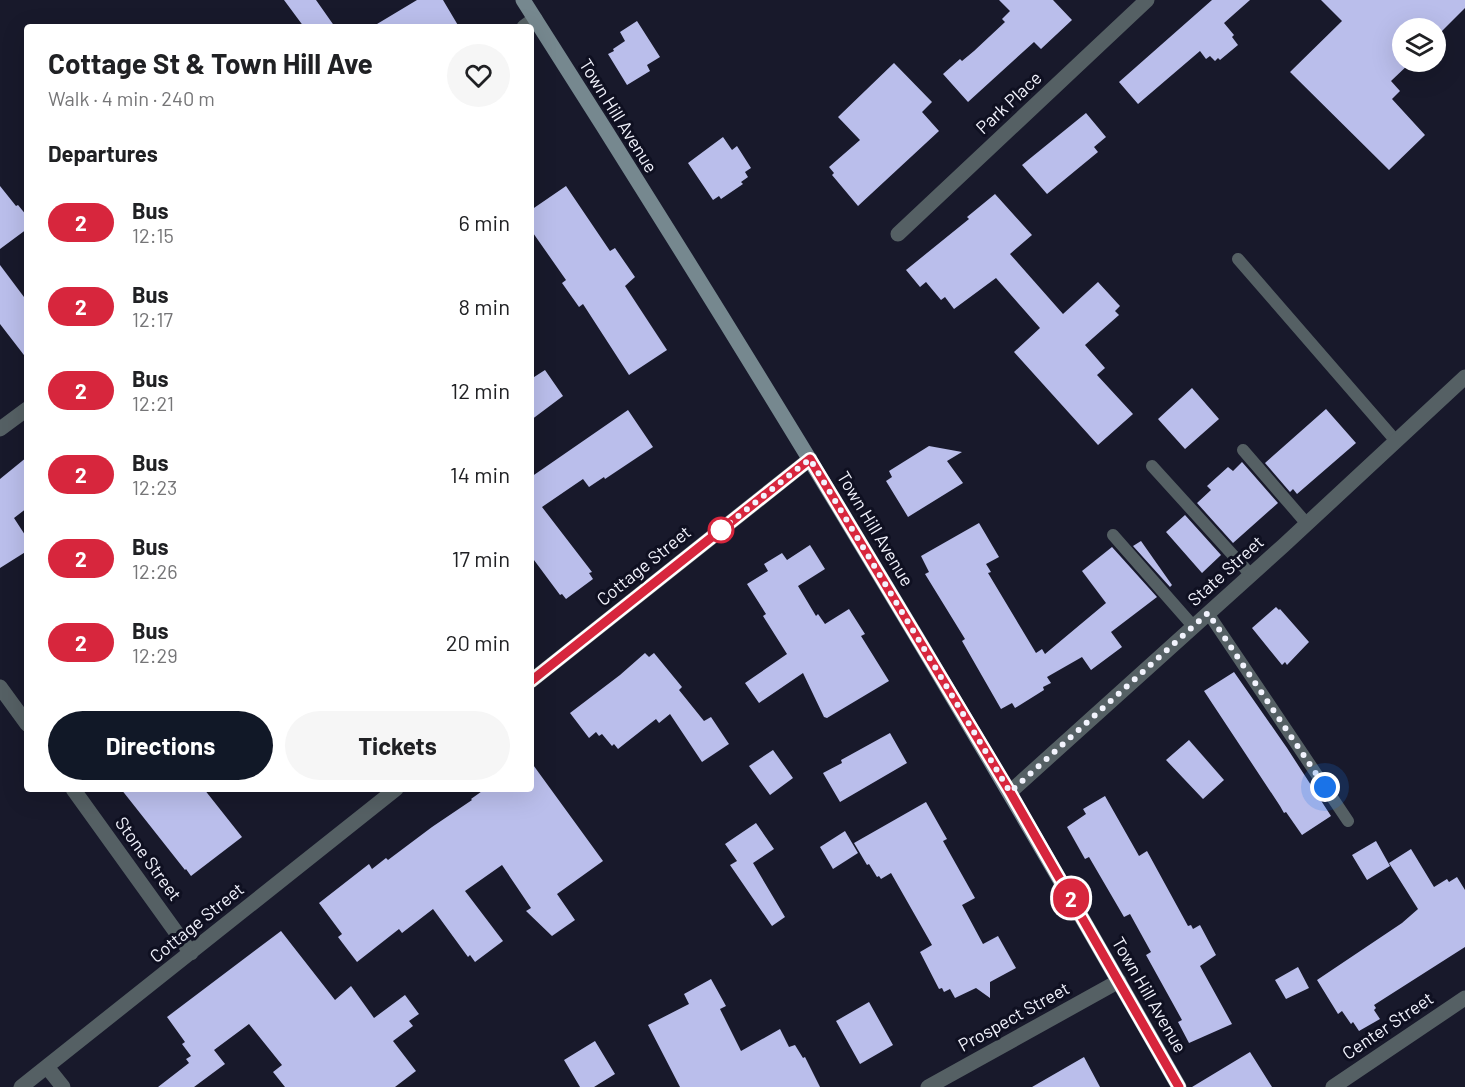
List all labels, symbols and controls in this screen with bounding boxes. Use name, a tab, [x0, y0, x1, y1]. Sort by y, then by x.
map controls	[1392, 18, 1446, 72]
button: layers	[1392, 18, 1446, 72]
button: heart	[447, 44, 510, 107]
text: Cottage St & Town Hill Ave	[48, 46, 373, 80]
street label: Town Hill Avenue	[575, 54, 663, 176]
street label: Park Place	[971, 66, 1046, 138]
text: Walk · 4 min · 240 m	[48, 86, 215, 110]
text: Departures	[48, 140, 158, 166]
text: Bus	[132, 197, 169, 223]
text: 6 min	[459, 209, 510, 235]
text: 2	[75, 210, 87, 235]
text: 12:15	[132, 223, 174, 247]
text: Bus	[132, 281, 169, 307]
text: 8 min	[458, 293, 510, 319]
text: 2	[75, 294, 87, 319]
text: 12:17	[132, 307, 173, 331]
text: Bus	[132, 365, 169, 391]
text: 12 min	[450, 377, 510, 403]
text: 2	[75, 378, 87, 403]
text: 12:21	[132, 391, 174, 415]
text: Bus	[132, 449, 169, 475]
text: 14 min	[450, 461, 510, 487]
text: 2	[75, 462, 87, 487]
street label: Town Hill Avenue	[833, 467, 919, 590]
text: 12:23	[132, 475, 177, 499]
unlabelled marker	[708, 517, 734, 543]
street label: Cottage Street	[592, 521, 695, 610]
street label: State Street	[1183, 530, 1268, 610]
text: Bus	[132, 533, 169, 559]
text: 17 min	[452, 545, 510, 571]
text: 2	[75, 546, 87, 571]
text: 12:26	[132, 559, 178, 583]
text: Bus	[132, 617, 169, 643]
text: 20 min	[446, 629, 510, 655]
text: 2	[75, 630, 87, 655]
text: 12:29	[132, 643, 178, 667]
button: Directions	[48, 711, 273, 780]
button: Tickets	[285, 711, 510, 780]
your location	[1310, 772, 1340, 802]
street label: Stone Street	[111, 812, 187, 905]
street label: Cottage Street	[145, 878, 248, 967]
line badge: 2	[1052, 878, 1090, 918]
text: 2	[1065, 886, 1077, 911]
street label: Town Hill Avenue	[1108, 933, 1192, 1056]
street label: Prospect Street	[954, 977, 1073, 1056]
street label: Center Street	[1338, 987, 1437, 1064]

